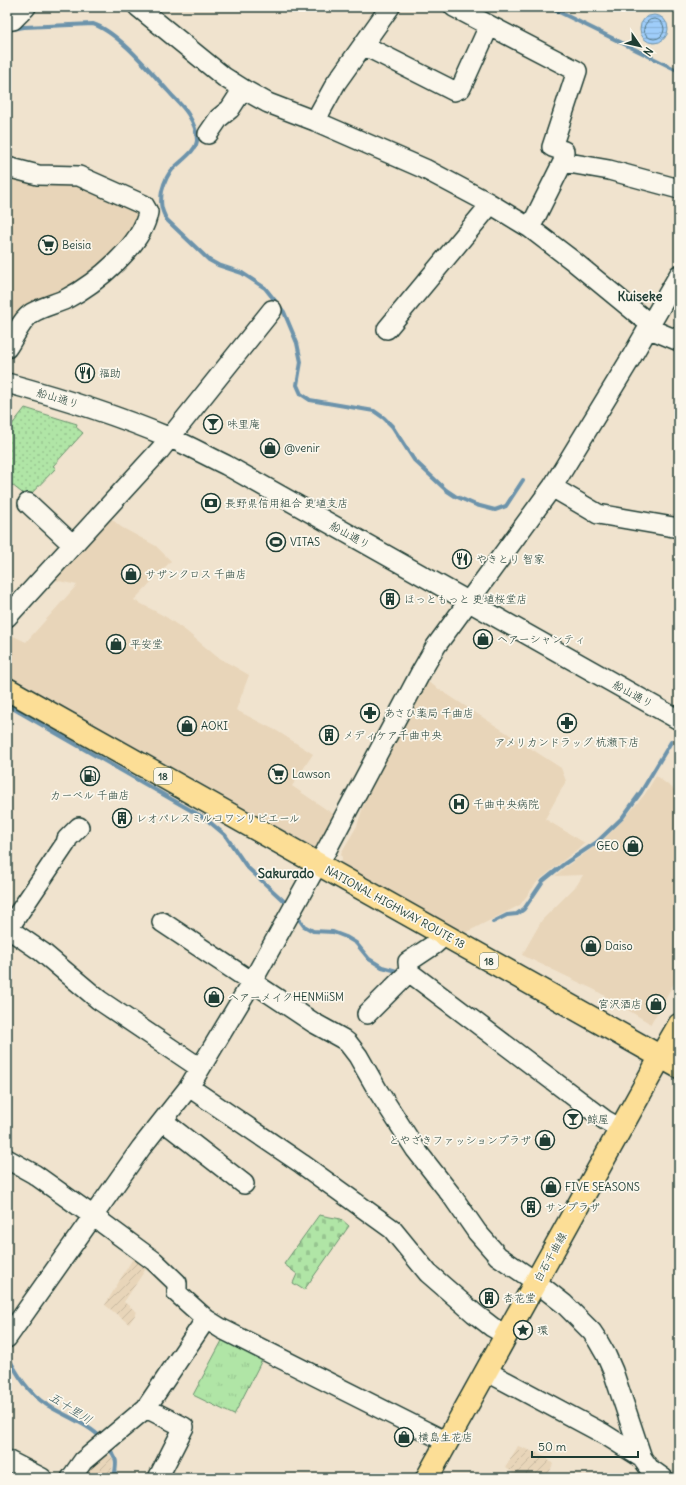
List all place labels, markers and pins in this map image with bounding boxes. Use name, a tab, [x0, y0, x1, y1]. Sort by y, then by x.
supermarket icon: Beisia	[37, 234, 59, 256]
place label: Beisia	[62, 238, 91, 252]
restaurant icon: 福助	[74, 362, 96, 384]
place label: 福助	[99, 366, 121, 380]
bar icon: 味里庵	[202, 413, 224, 435]
place label: 味里庵	[227, 417, 260, 431]
shop icon: @venir	[259, 437, 281, 459]
place label: @venir	[284, 441, 320, 455]
bank icon: 長野県信用組合 更埴支店	[200, 492, 222, 514]
place label: 長野県信用組合 更埴支店	[225, 496, 349, 510]
sports icon: VITAS	[265, 531, 287, 553]
place label: VITAS	[290, 535, 320, 549]
restaurant icon: やきとり 智家	[451, 548, 473, 570]
place label: やきとり 智家	[476, 552, 545, 566]
shop icon: サザンクロス 千曲店	[120, 563, 142, 585]
place label: サザンクロス 千曲店	[145, 567, 247, 581]
building icon: ほっともっと 更埴桜堂店	[379, 588, 401, 610]
place label: ほっともっと 更埴桜堂店	[404, 592, 528, 606]
shop icon: ヘアーシャンティ	[472, 628, 494, 650]
place label: ヘアーシャンティ	[497, 632, 585, 646]
shop icon: 平安堂	[105, 633, 127, 655]
place label: 平安堂	[130, 637, 163, 651]
pharmacy icon: あさひ薬局 千曲店	[359, 702, 381, 724]
place label: あさひ薬局 千曲店	[384, 706, 474, 720]
pharmacy icon: アメリカンドラッグ 杭瀬下店	[556, 712, 578, 734]
shop icon: AOKI	[176, 715, 198, 737]
place label: AOKI	[201, 719, 228, 733]
building icon: メディケア千曲中央	[318, 724, 340, 746]
place label: メディケア千曲中央	[343, 728, 442, 742]
place label: アメリカンドラッグ 杭瀬下店	[494, 735, 640, 749]
supermarket icon: Lawson	[267, 763, 289, 785]
fuel station icon: カーベル 千曲店	[79, 765, 101, 787]
place label: Lawson	[292, 767, 330, 781]
place label: カーベル 千曲店	[50, 788, 130, 802]
hospital icon: 千曲中央病院	[448, 793, 470, 815]
place label: 千曲中央病院	[473, 797, 539, 811]
building icon: レオパレスミルコワンリピエール	[111, 807, 133, 829]
place label: レオパレスミルコワンリピエール	[136, 811, 300, 825]
shop icon: GEO	[622, 835, 644, 857]
place label: GEO	[596, 839, 619, 853]
shop icon: Daiso	[580, 935, 602, 957]
place label: Daiso	[605, 939, 633, 953]
shop icon: ヘアーメイクHENMiiSM	[203, 986, 225, 1008]
place label: ヘアーメイクHENMiiSM	[228, 990, 344, 1004]
shop icon: 宮沢酒店	[645, 993, 667, 1015]
place label: 宮沢酒店	[598, 997, 642, 1011]
bar icon: 鯨屋	[562, 1108, 584, 1130]
place label: 鯨屋	[587, 1112, 609, 1126]
shop icon: とやざきファッションプラザ	[534, 1129, 556, 1151]
place label: とやざきファッションプラザ	[389, 1133, 531, 1147]
shop icon: FIVE SEASONS	[540, 1176, 562, 1198]
place label: FIVE SEASONS	[565, 1180, 640, 1194]
building icon: サンプラザ	[520, 1196, 542, 1218]
place label: サンプラザ	[545, 1200, 600, 1214]
building icon: 杏花堂	[478, 1287, 500, 1309]
place label: 杏花堂	[503, 1291, 536, 1305]
place icon: 環	[512, 1319, 534, 1341]
place label: 環	[537, 1323, 548, 1337]
shop icon: 横島生花店	[393, 1426, 415, 1448]
place label: 横島生花店	[418, 1430, 473, 1444]

